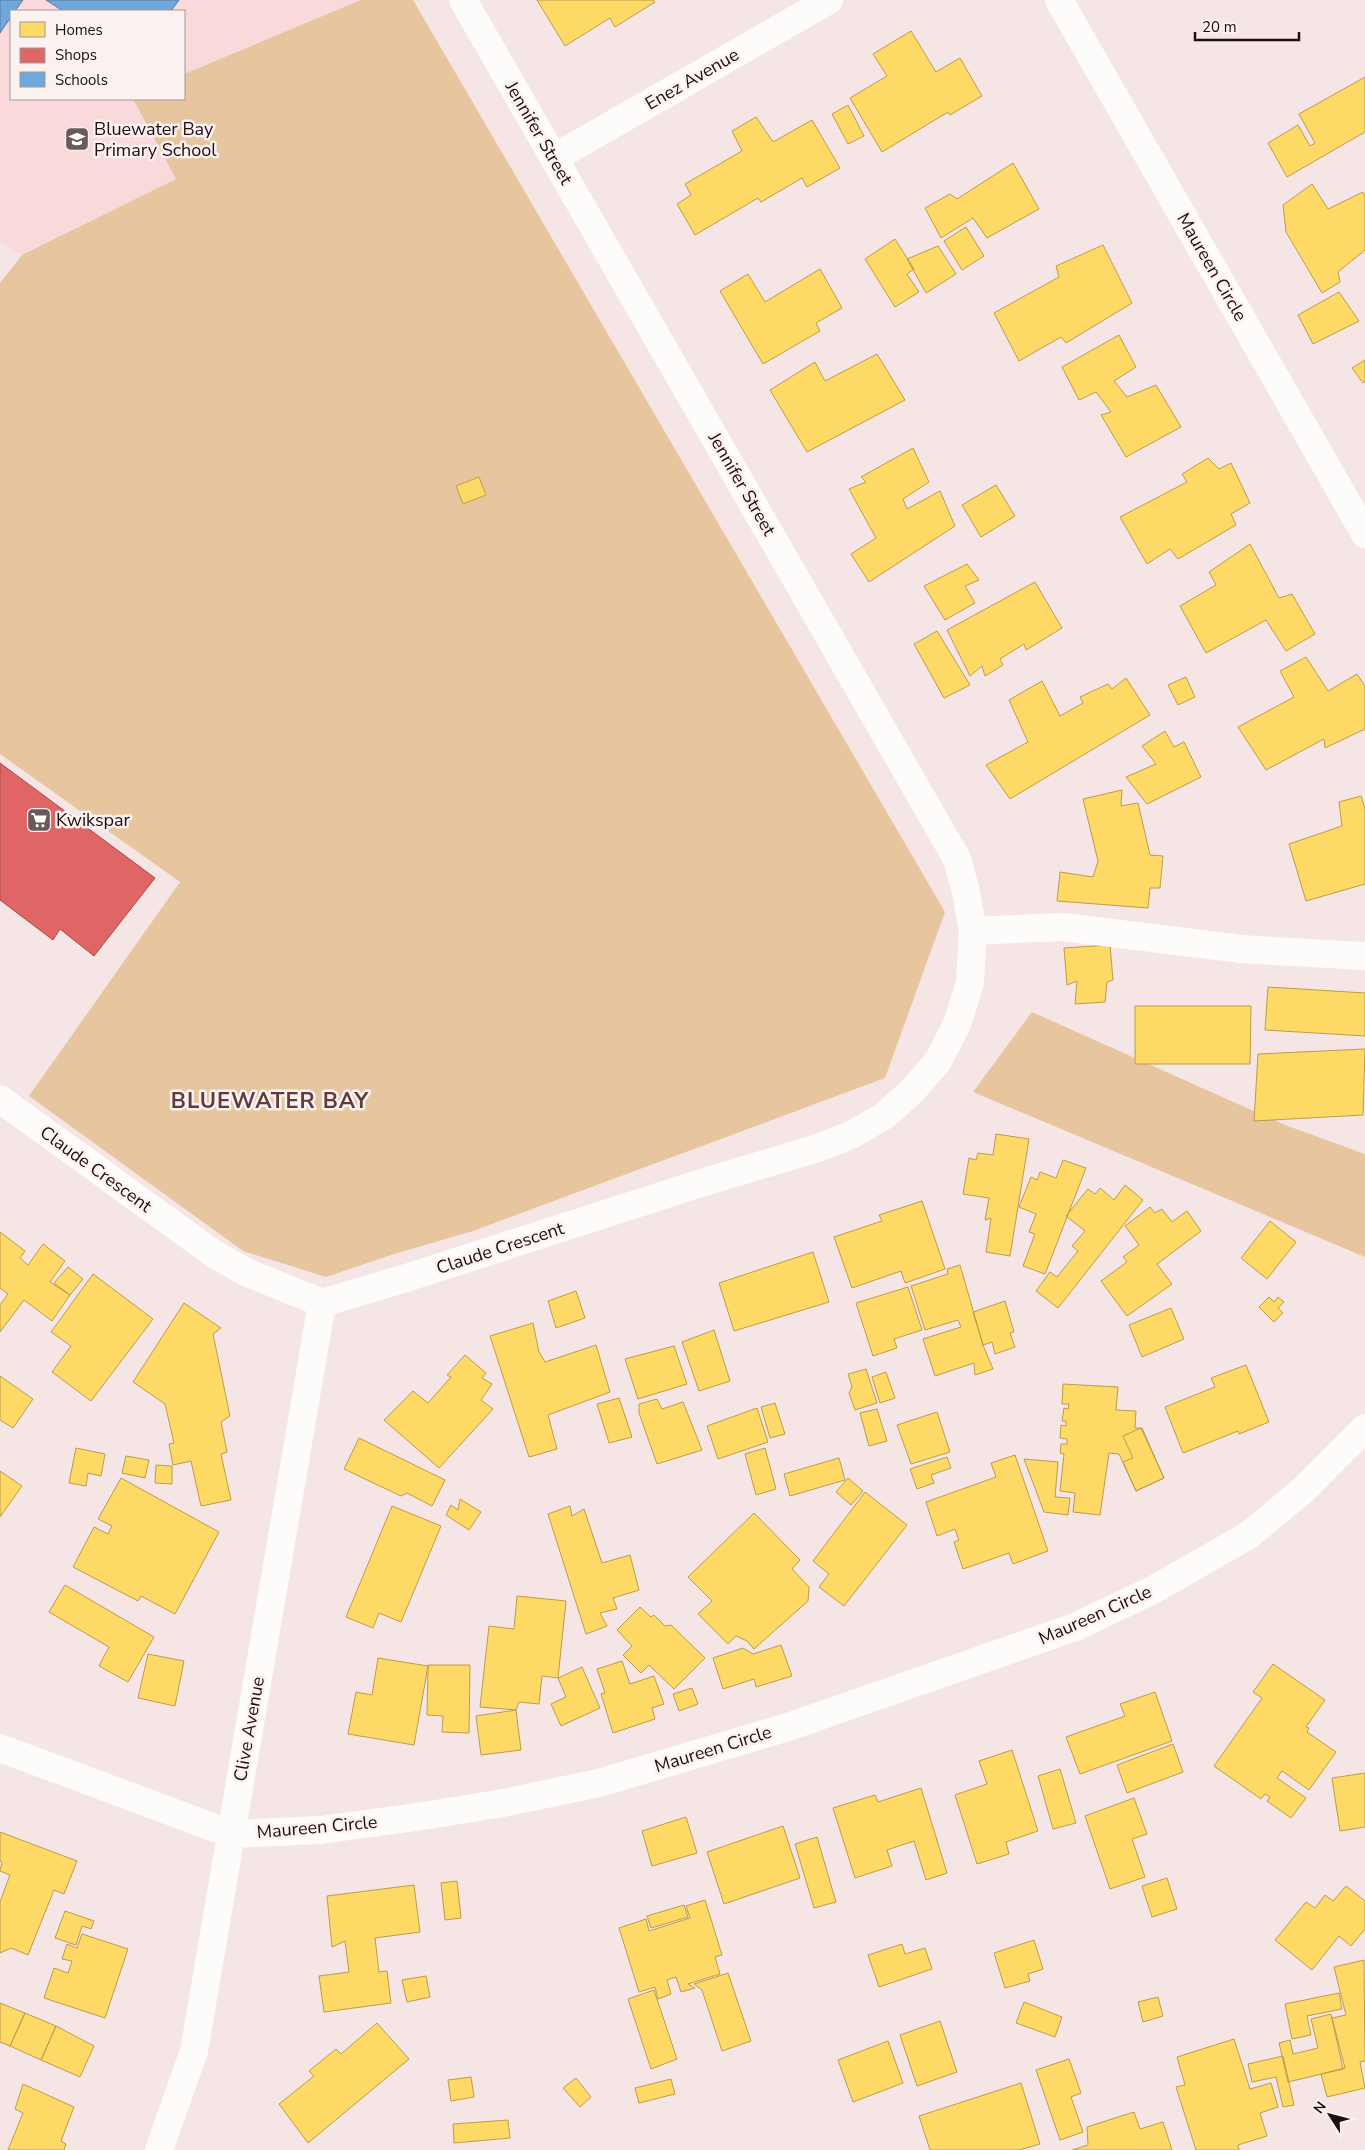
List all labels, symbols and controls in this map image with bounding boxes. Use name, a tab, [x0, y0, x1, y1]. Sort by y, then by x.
legend	[10, 10, 185, 100]
scale bar	[1195, 10, 1299, 42]
text: 20 m	[1202, 17, 1237, 37]
text: Homes	[55, 20, 103, 40]
street label: Enez Avenue	[641, 42, 743, 116]
text: Shops	[55, 45, 97, 65]
text: Schools	[55, 70, 108, 90]
street label: Jennifer Street	[499, 76, 579, 190]
place label: Bluewater Bay Primary School	[94, 117, 217, 162]
school or university icon: Bluewater Bay Primary School	[64, 126, 90, 152]
street label: Maureen Circle	[1171, 209, 1253, 325]
street label: Jennifer Street	[702, 427, 782, 541]
supermarket icon: Kwikspar	[26, 807, 52, 833]
place label: Kwikspar	[56, 808, 131, 832]
district label: BLUEWATER BAY	[171, 1086, 370, 1116]
street label: Claude Crescent	[35, 1120, 157, 1218]
street label: Claude Crescent	[433, 1216, 567, 1280]
street label: Maureen Circle	[1035, 1579, 1155, 1651]
street label: Clive Avenue	[228, 1675, 270, 1783]
street label: Maureen Circle	[652, 1720, 774, 1778]
street label: Maureen Circle	[256, 1810, 378, 1844]
north arrow	[1305, 2090, 1355, 2140]
text: N	[1309, 2098, 1331, 2117]

